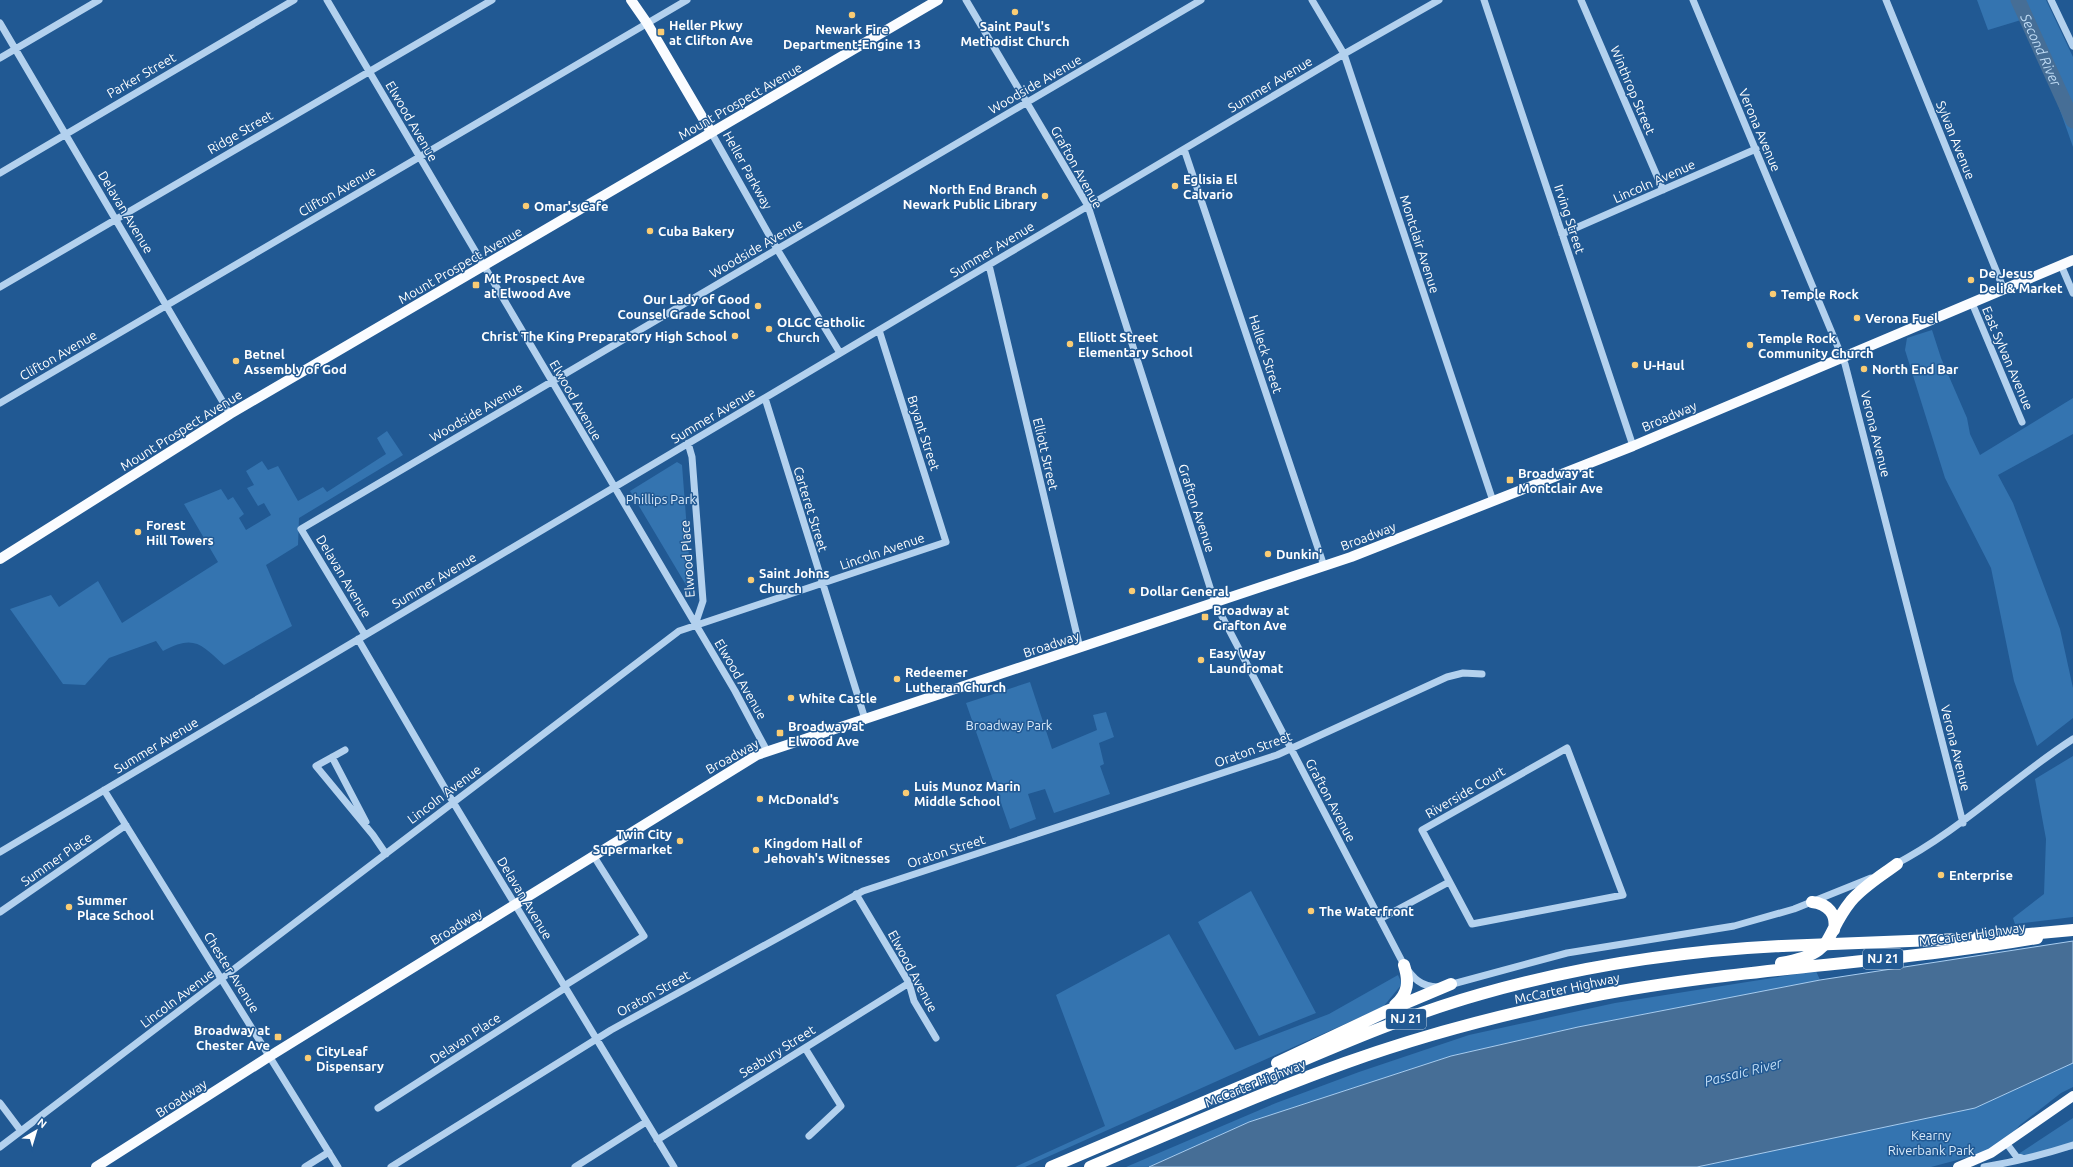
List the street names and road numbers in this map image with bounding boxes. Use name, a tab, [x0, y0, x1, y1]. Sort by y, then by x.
street label: Winthrop Street	[1608, 44, 1658, 136]
street label: Parker Street	[104, 50, 178, 100]
street label: Woodside Avenue	[986, 52, 1084, 116]
street label: Summer Avenue	[1225, 53, 1315, 115]
street label: Mount Prospect Avenue	[676, 60, 804, 142]
street label: Elwood Avenue	[383, 78, 441, 164]
street label: Verona Avenue	[1736, 87, 1784, 173]
street label: Sylvan Avenue	[1934, 99, 1978, 181]
street label: Ridge Street	[205, 108, 275, 156]
street label: Grafton Avenue	[1049, 123, 1105, 211]
street label: Heller Parkway	[721, 129, 775, 211]
street label: Lincoln Avenue	[1611, 157, 1697, 205]
street label: Clifton Avenue	[296, 163, 378, 219]
street label: Delavan Avenue	[96, 168, 156, 256]
street label: Irving Street	[1552, 182, 1588, 256]
street label: Montclair Avenue	[1398, 193, 1442, 295]
street label: Woodside Avenue	[707, 216, 805, 280]
street label: Summer Avenue	[947, 218, 1037, 280]
street label: Mount Prospect Avenue	[396, 224, 524, 306]
street label: East Sylvan Avenue	[1980, 304, 2036, 412]
street label: Halleck Street	[1247, 313, 1285, 395]
street label: Clifton Avenue	[17, 327, 99, 383]
street label: Elwood Avenue	[547, 357, 605, 443]
street label: Woodside Avenue	[427, 380, 525, 444]
street label: Summer Avenue	[668, 384, 758, 446]
street label: Mount Prospect Avenue	[118, 387, 244, 473]
street label: Verona Avenue	[1859, 389, 1893, 479]
street label: Bryant Street	[905, 394, 943, 472]
street label: Broadway	[1640, 398, 1698, 434]
street label: Elliott Street	[1031, 416, 1061, 492]
street label: Grafton Avenue	[1176, 462, 1218, 554]
street label: Carteret Street	[791, 465, 831, 553]
street label: Broadway	[1338, 519, 1398, 553]
street label: Elwood Place	[677, 520, 697, 598]
street label: Lincoln Avenue	[838, 530, 926, 572]
street label: Delavan Avenue	[314, 532, 374, 620]
street label: Summer Avenue	[389, 549, 479, 611]
street label: Broadway	[1021, 628, 1081, 660]
street label: Elwood Avenue	[712, 636, 770, 722]
street label: Verona Avenue	[1939, 703, 1973, 793]
street label: Summer Avenue	[111, 714, 201, 776]
street label: Oraton Street	[1213, 729, 1293, 769]
street label: Broadway	[703, 736, 761, 776]
street label: Grafton Avenue	[1303, 756, 1359, 844]
street label: Lincoln Avenue	[404, 762, 484, 826]
street label: Riverside Court	[1423, 764, 1507, 820]
street label: Summer Place	[18, 830, 94, 888]
street label: Oraton Street	[905, 832, 987, 870]
street label: Delavan Avenue	[495, 854, 555, 942]
street label: Broadway	[428, 905, 484, 947]
street label: McCarter Highway	[1918, 920, 2026, 948]
street label: Elwood Avenue	[886, 928, 940, 1014]
street label: Chester Avenue	[202, 929, 262, 1015]
road number: NJ 21	[1863, 949, 1903, 969]
street label: Lincoln Avenue	[137, 966, 217, 1030]
street label: Oraton Street	[614, 967, 692, 1019]
street label: McCarter Highway	[1513, 970, 1621, 1006]
road number: NJ 21	[1386, 1009, 1426, 1029]
street label: Delavan Place	[427, 1010, 503, 1066]
street label: Seabury Street	[737, 1022, 817, 1080]
street label: McCarter Highway	[1203, 1056, 1307, 1110]
street label: Broadway	[153, 1076, 209, 1120]

